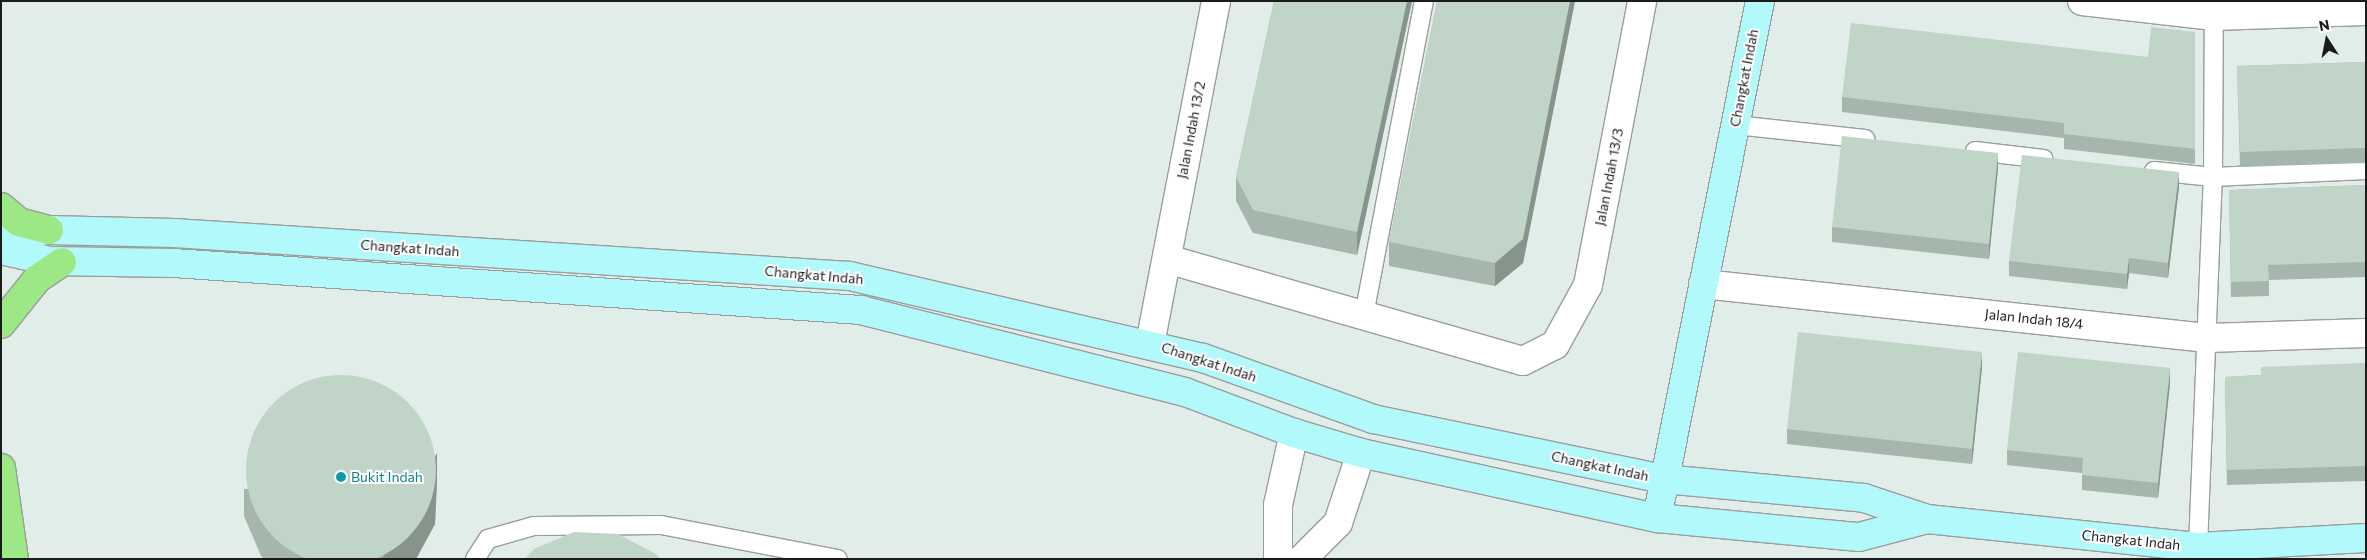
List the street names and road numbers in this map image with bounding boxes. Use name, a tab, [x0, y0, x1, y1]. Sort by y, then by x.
street label: Changkat Indah	[1726, 28, 1762, 128]
street label: Jalan Indah 13/2	[1173, 80, 1209, 180]
street label: Jalan Indah 13/3	[1591, 127, 1627, 227]
street label: Changkat Indah	[360, 236, 460, 260]
street label: Changkat Indah	[764, 262, 864, 288]
street label: Jalan Indah 18/4	[1984, 305, 2084, 333]
street label: Changkat Indah	[1159, 339, 1259, 385]
street label: Changkat Indah	[1550, 447, 1650, 485]
street label: Changkat Indah	[2081, 526, 2181, 554]

